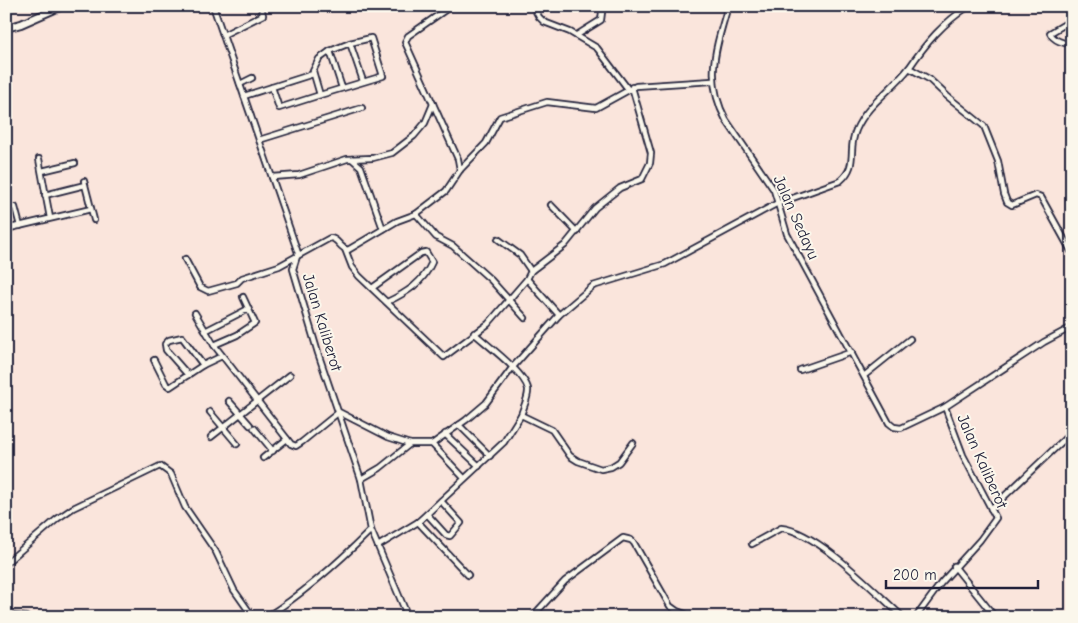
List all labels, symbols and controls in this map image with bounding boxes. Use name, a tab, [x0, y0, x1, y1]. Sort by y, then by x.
street label: Jalan Sedayu	[769, 172, 823, 262]
street label: Jalan Kaliberot	[299, 271, 346, 374]
street label: Jalan Kaliberot	[953, 411, 1011, 512]
scale bar	[886, 558, 1038, 590]
text: 200 m	[893, 566, 937, 584]

